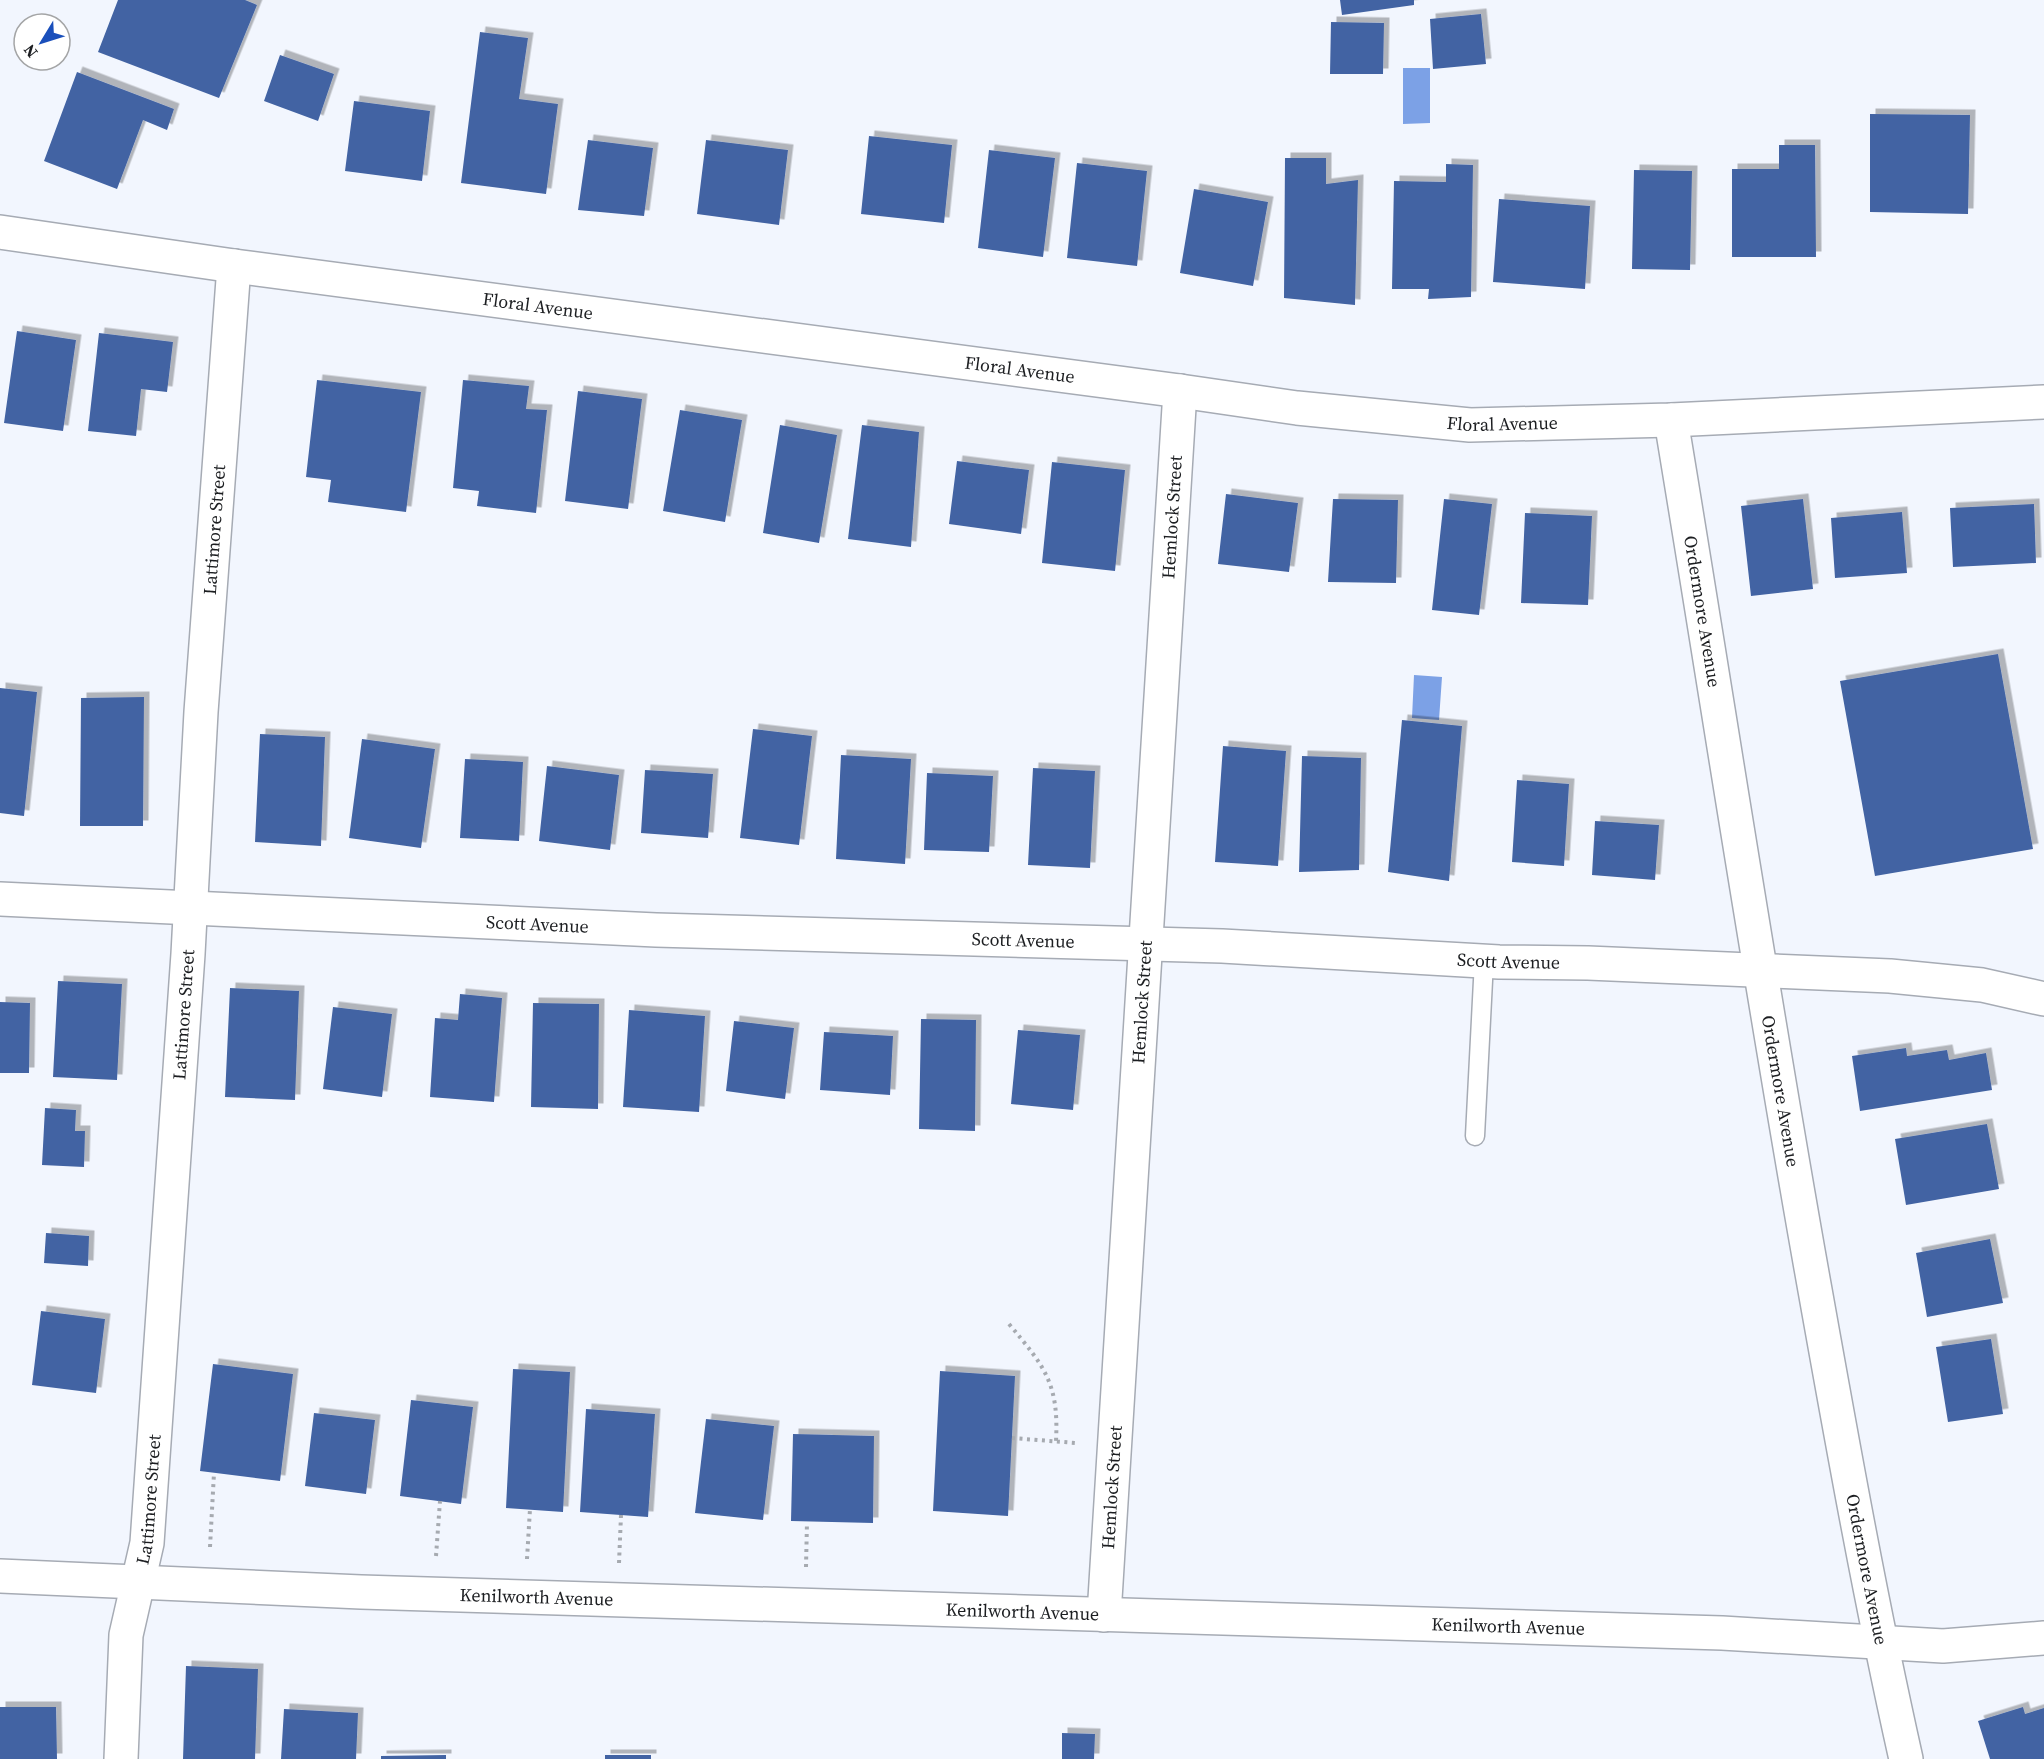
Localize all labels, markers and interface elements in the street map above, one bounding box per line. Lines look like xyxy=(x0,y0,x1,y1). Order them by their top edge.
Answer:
north arrow xyxy=(12,12,72,72)
text: N xyxy=(18,40,42,63)
street label: Floral Avenue xyxy=(481,286,595,325)
street label: Floral Avenue xyxy=(963,350,1076,389)
street label: Floral Avenue xyxy=(1446,410,1558,437)
street label: Hemlock Street xyxy=(1155,454,1188,580)
street label: Lattimore Street xyxy=(197,463,231,596)
street label: Ordermore Avenue xyxy=(1678,534,1727,689)
street label: Scott Avenue xyxy=(485,909,589,939)
street label: Scott Avenue xyxy=(971,926,1075,954)
street label: Hemlock Street xyxy=(1125,939,1158,1065)
street label: Scott Avenue xyxy=(1456,947,1560,975)
street label: Lattimore Street xyxy=(166,949,200,1081)
street label: Ordermore Avenue xyxy=(1756,1013,1806,1169)
street label: Hemlock Street xyxy=(1095,1425,1128,1550)
street label: Lattimore Street xyxy=(129,1433,167,1567)
street label: Ordermore Avenue xyxy=(1840,1492,1894,1647)
street label: Kenilworth Avenue xyxy=(459,1582,614,1612)
street label: Kenilworth Avenue xyxy=(945,1597,1100,1626)
street label: Kenilworth Avenue xyxy=(1431,1611,1585,1641)

